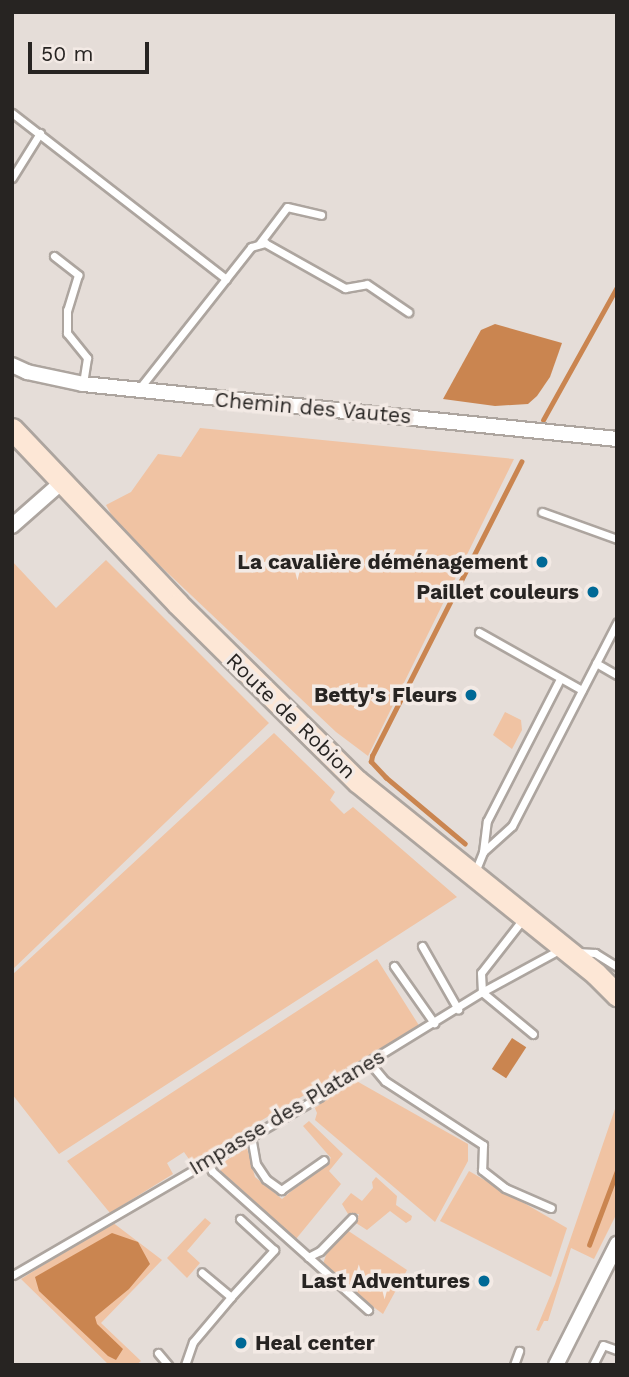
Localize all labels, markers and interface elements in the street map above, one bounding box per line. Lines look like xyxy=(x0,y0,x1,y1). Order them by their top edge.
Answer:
scale bar xyxy=(32,28,152,72)
text: 50 m xyxy=(41,41,93,66)
street label: Chemin des Vautes xyxy=(213,387,413,429)
place label: La cavalière déménagement xyxy=(237,549,528,575)
marker: La cavalière déménagement xyxy=(534,554,550,570)
place label: Paillet couleurs xyxy=(416,579,579,605)
marker: Paillet couleurs xyxy=(585,584,601,600)
street label: Route de Robion xyxy=(221,648,361,784)
place label: Betty's Fleurs xyxy=(314,682,457,708)
marker: Betty's Fleurs xyxy=(463,687,479,703)
street label: Impasse des Platanes xyxy=(185,1044,389,1180)
place label: Last Adventures xyxy=(301,1268,470,1294)
marker: Last Adventures xyxy=(476,1273,492,1289)
place label: Heal center xyxy=(255,1330,375,1356)
marker: Heal center xyxy=(233,1335,249,1351)

